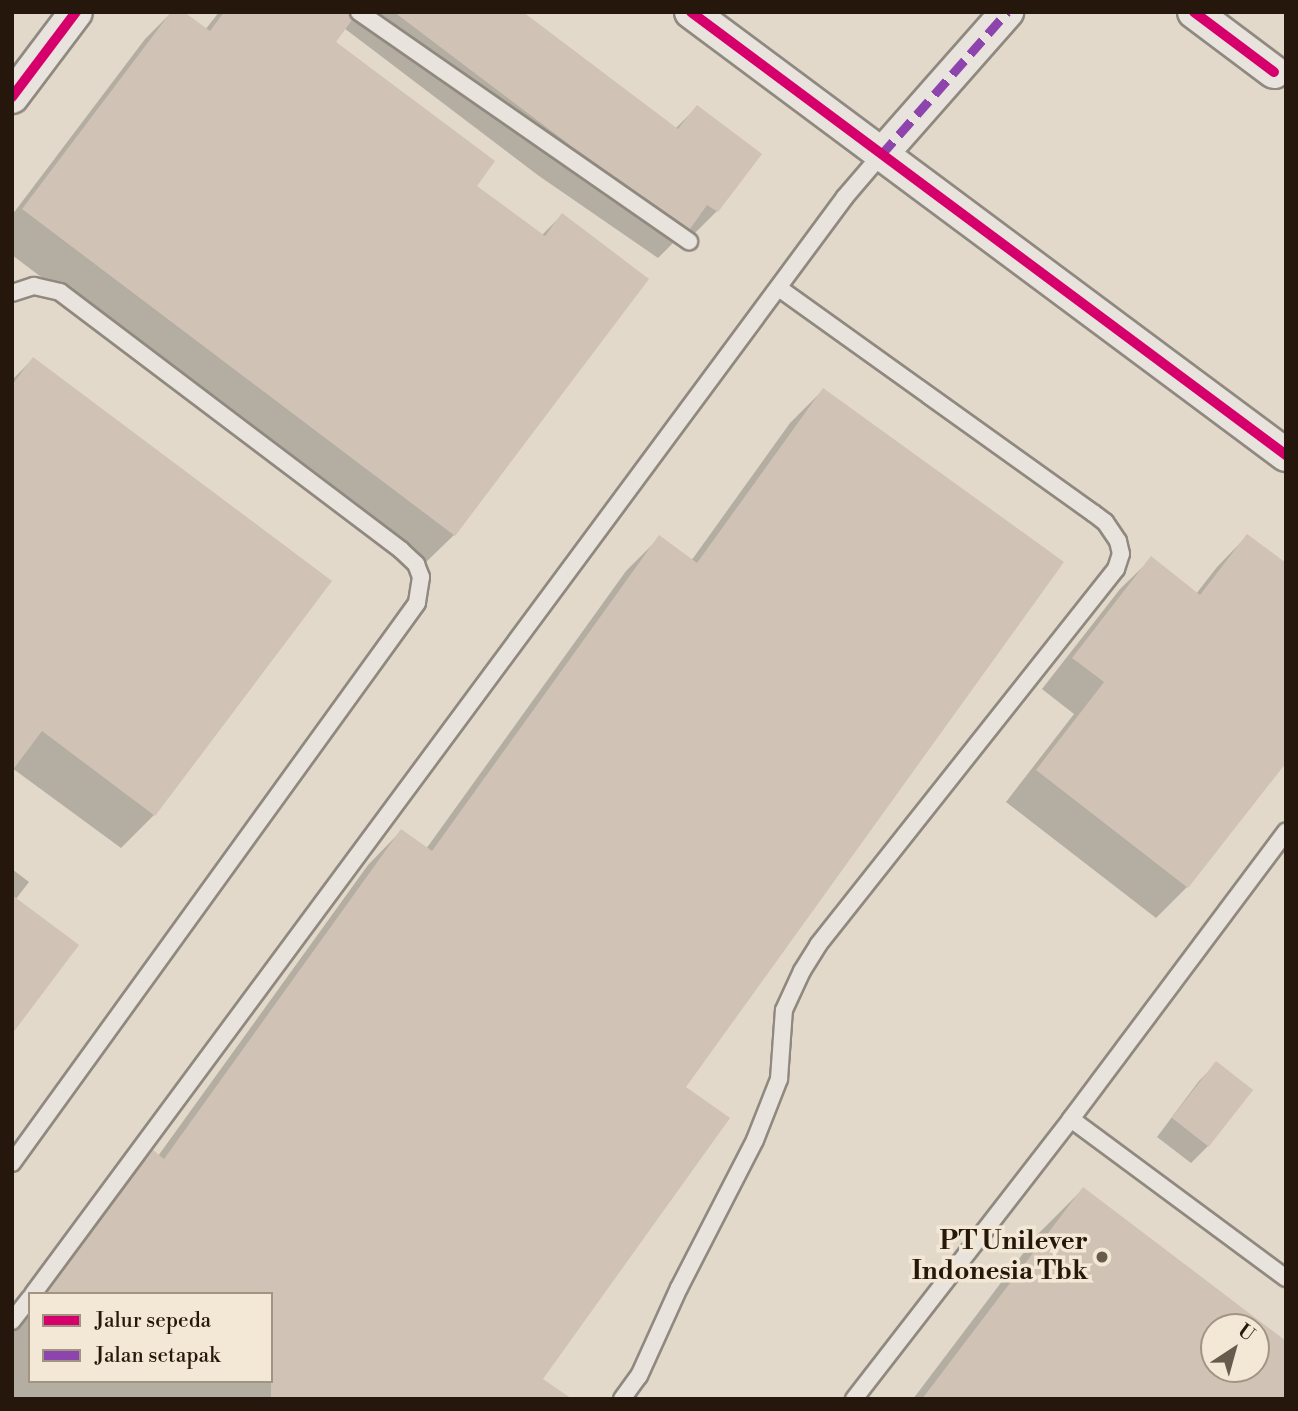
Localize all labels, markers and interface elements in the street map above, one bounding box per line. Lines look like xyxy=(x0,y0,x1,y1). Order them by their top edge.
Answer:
place label: PT Unilever Indonesia Tbk xyxy=(912,1226,1088,1288)
marker: PT Unilever Indonesia Tbk xyxy=(1094,1249,1110,1265)
legend xyxy=(28,1292,273,1383)
text: Jalur sepeda xyxy=(95,1308,211,1334)
north arrow xyxy=(1200,1313,1270,1383)
text: U xyxy=(1233,1319,1259,1347)
text: Jalan setapak xyxy=(95,1343,220,1369)

